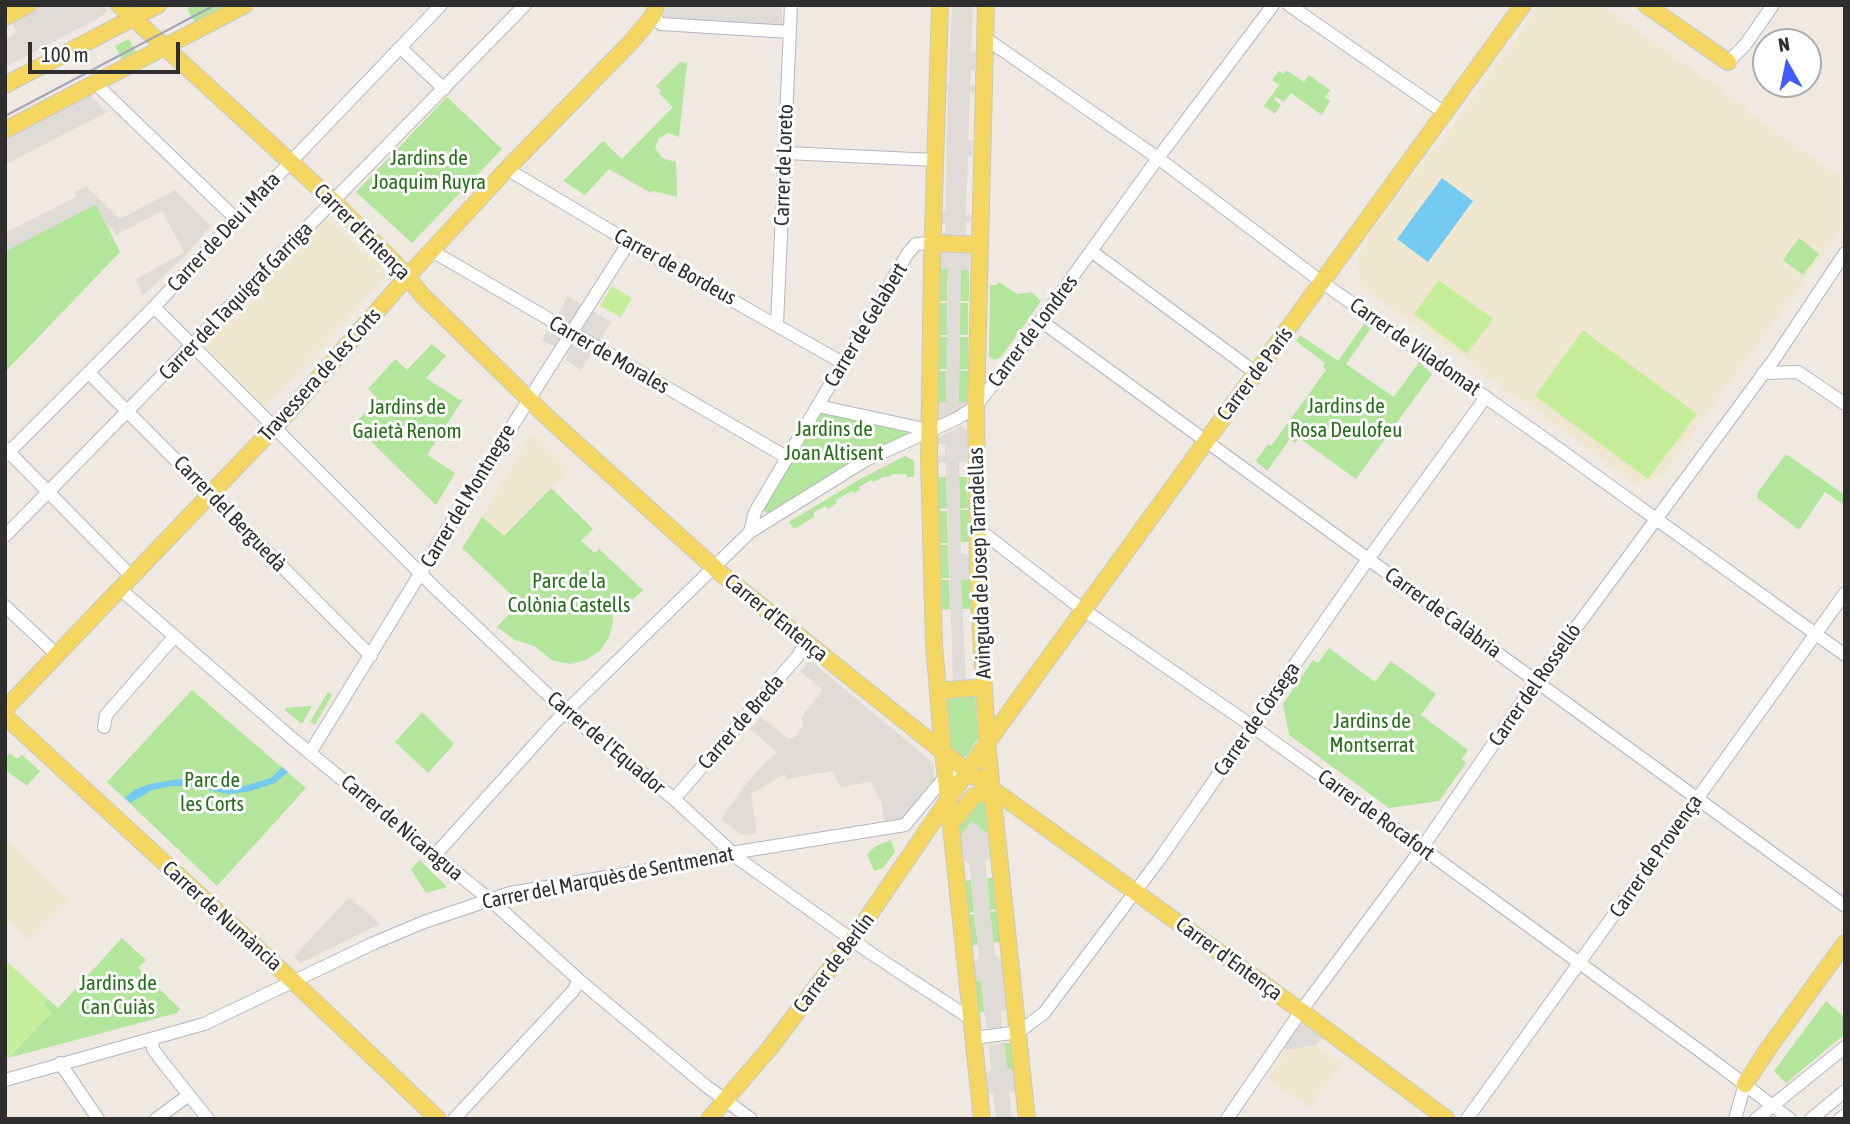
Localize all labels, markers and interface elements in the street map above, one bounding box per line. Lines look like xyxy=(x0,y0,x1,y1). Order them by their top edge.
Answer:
scale bar xyxy=(32,28,184,72)
north arrow xyxy=(1752,28,1822,98)
text: N xyxy=(1777,32,1791,56)
text: 100 m xyxy=(41,42,89,66)
street label: Carrer de Loreto xyxy=(769,104,799,226)
park label: Jardins de Joaquim Ruyra xyxy=(372,145,486,195)
street label: Carrer de Deu i Mata xyxy=(162,167,286,297)
street label: Carrer d'Entença xyxy=(309,179,415,285)
street label: Carrer del Taquígraf Garriga xyxy=(154,217,318,385)
street label: Carrer de Bordeus xyxy=(610,223,740,311)
street label: Carrer de Gelabert xyxy=(819,258,913,392)
street label: Carrer de Londres xyxy=(983,270,1083,392)
street label: Carrer de Viladomat xyxy=(1345,293,1485,401)
street label: Travessera de les Corts xyxy=(254,303,386,447)
street label: Carrer de Morales xyxy=(545,310,673,400)
street label: Carrer de París xyxy=(1212,322,1298,426)
park label: Jardins de Rosa Deulofeu xyxy=(1290,393,1402,443)
park label: Jardins de Gaietà Renom xyxy=(352,394,462,444)
park label: Jardins de Joan Altisent xyxy=(784,416,884,466)
street label: Carrer del Montnegre xyxy=(415,420,521,572)
street label: Avinguda de Josep Tarradellas xyxy=(963,447,997,679)
street label: Carrer del Berguedà xyxy=(168,451,292,577)
street label: Carrer de Calàbria xyxy=(1380,562,1506,664)
park label: Parc de la Colònia Castells xyxy=(508,568,630,618)
street label: Carrer d'Entença xyxy=(719,569,833,667)
street label: Carrer del Rosselló xyxy=(1483,619,1587,751)
street label: Carrer de Còrsega xyxy=(1208,657,1306,781)
street label: Carrer de Breda xyxy=(693,669,789,775)
street label: Carrer de l'Equador xyxy=(542,686,670,800)
park label: Jardins de Montserrat xyxy=(1330,708,1414,758)
street label: Carrer de Rocafort xyxy=(1313,764,1439,866)
park label: Parc de les Corts xyxy=(180,767,244,817)
street label: Carrer de Nicaragua xyxy=(336,770,468,886)
street label: Carrer de Provença xyxy=(1604,790,1708,922)
street label: Carrer del Marquès de Sentmenat xyxy=(480,841,736,915)
street label: Carrer de Numància xyxy=(157,856,287,976)
street label: Carrer de Berlín xyxy=(788,908,880,1018)
street label: Carrer d'Entença xyxy=(1171,912,1287,1006)
park label: Jardins de Can Cuiàs xyxy=(79,970,157,1020)

